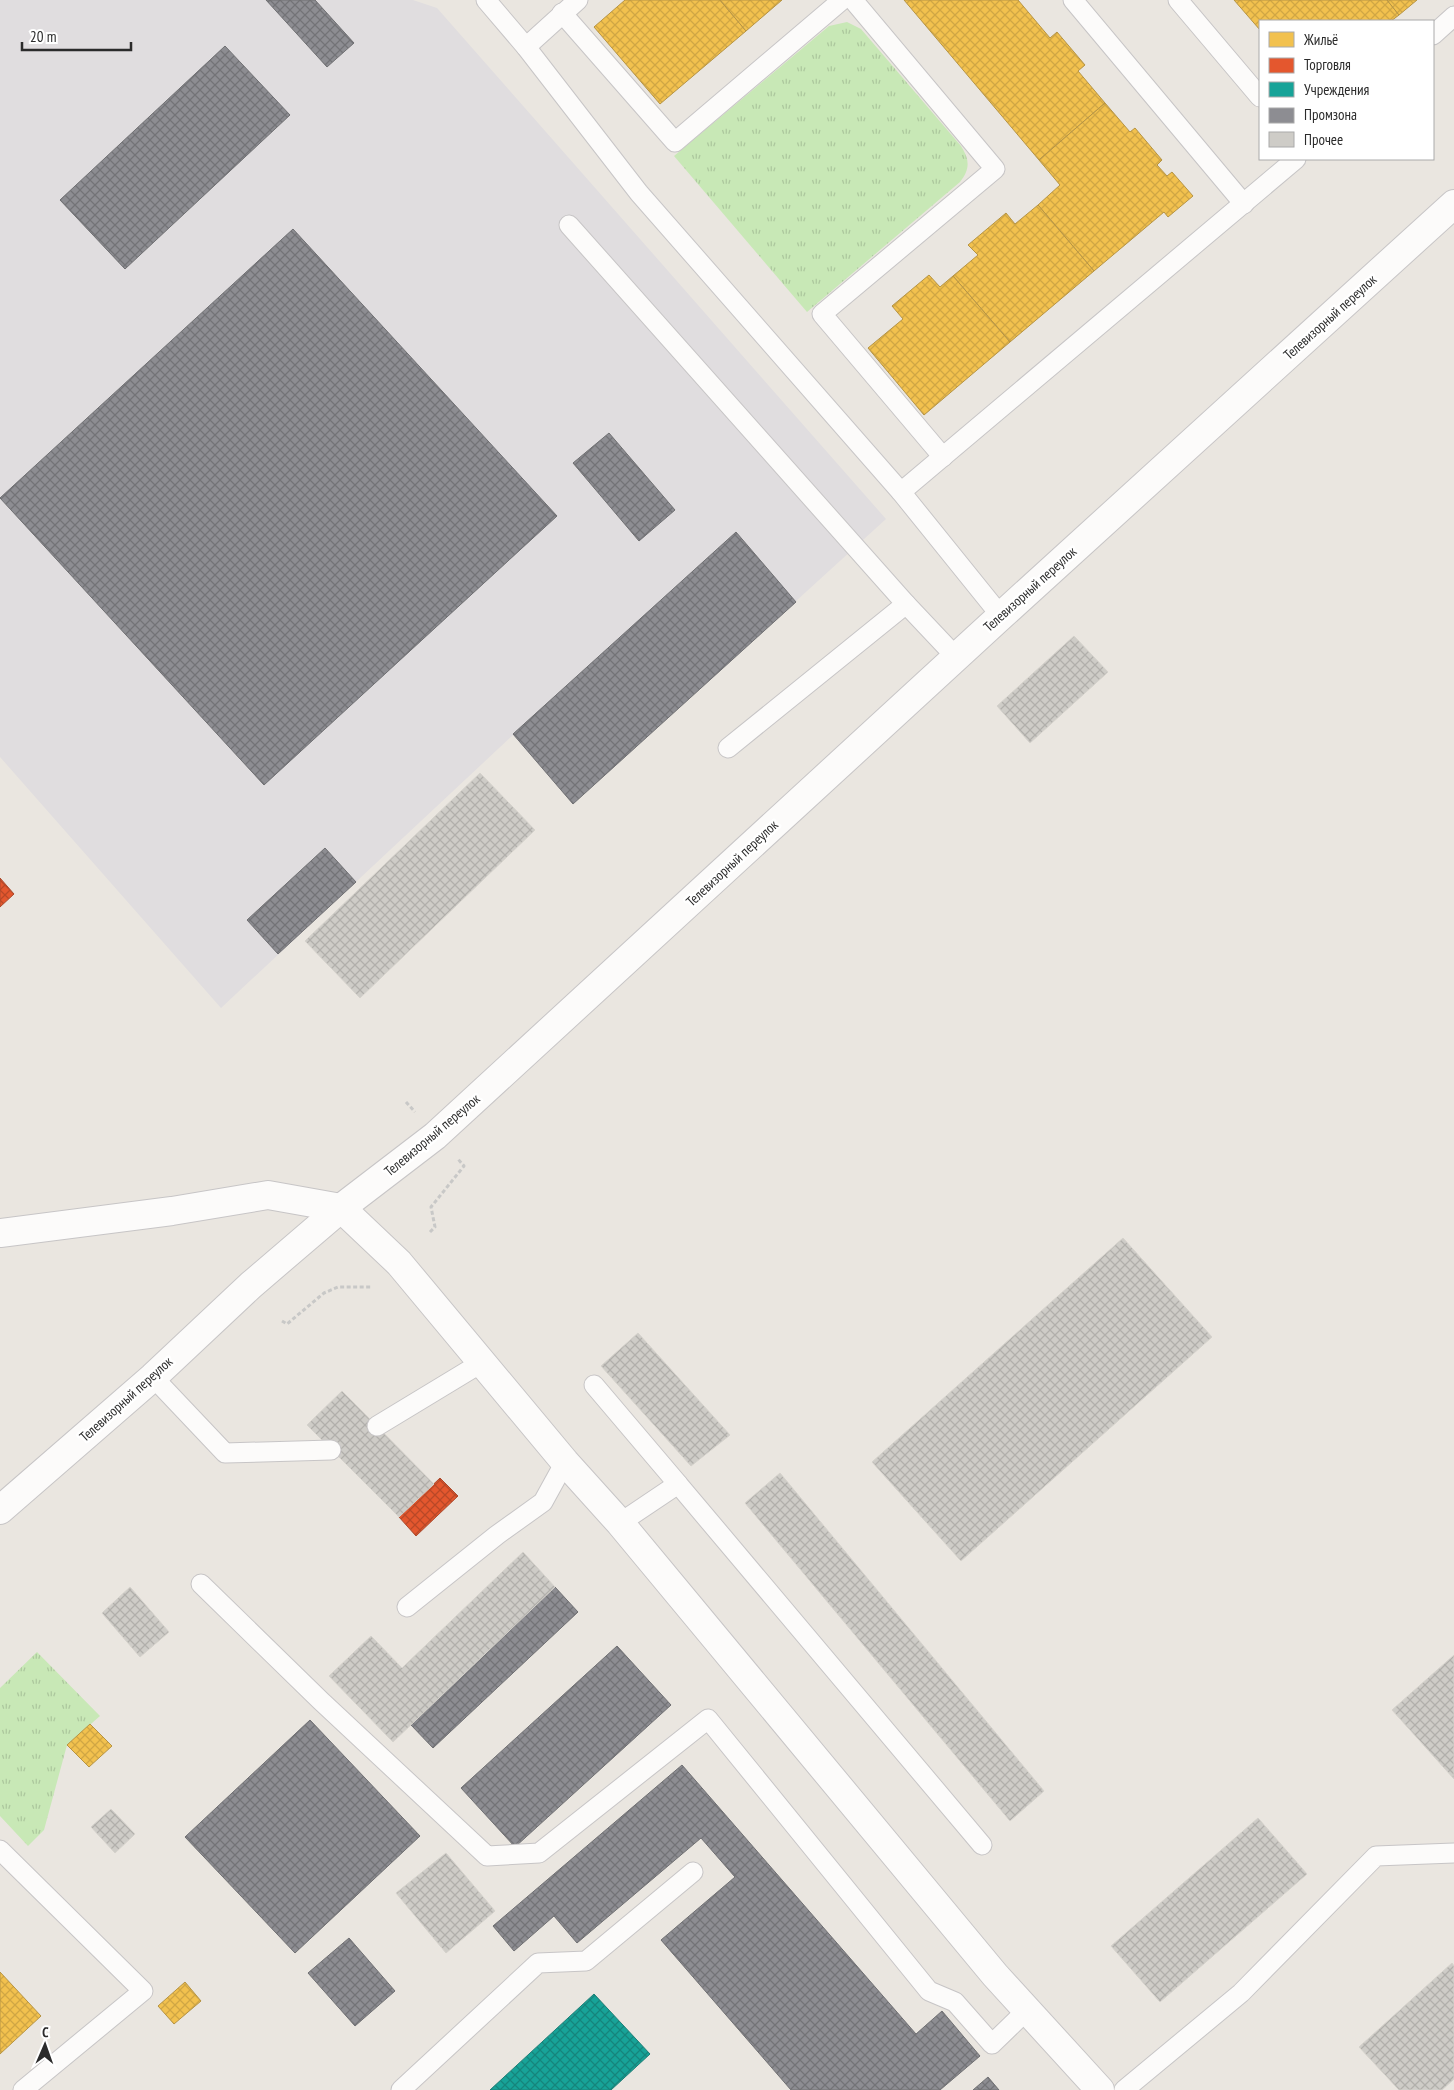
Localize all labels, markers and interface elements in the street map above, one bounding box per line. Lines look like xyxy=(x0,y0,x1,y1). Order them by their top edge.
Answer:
scale bar xyxy=(22,20,131,52)
legend xyxy=(1259,20,1434,160)
text: 20 m xyxy=(30,27,56,46)
text: Жильё xyxy=(1303,30,1338,49)
text: Торговля xyxy=(1304,55,1351,74)
text: Учреждения xyxy=(1304,80,1370,99)
text: Промзона xyxy=(1304,105,1357,124)
text: Прочее xyxy=(1304,130,1343,149)
street label: Телевизорный переулок xyxy=(1280,270,1381,364)
street label: Телевизорный переулок xyxy=(980,542,1081,636)
street label: Телевизорный переулок xyxy=(682,815,782,910)
street label: Телевизорный переулок xyxy=(381,1089,484,1180)
street label: Телевизорный переулок xyxy=(76,1352,177,1446)
north arrow xyxy=(20,2020,70,2070)
text: С xyxy=(42,2023,50,2041)

